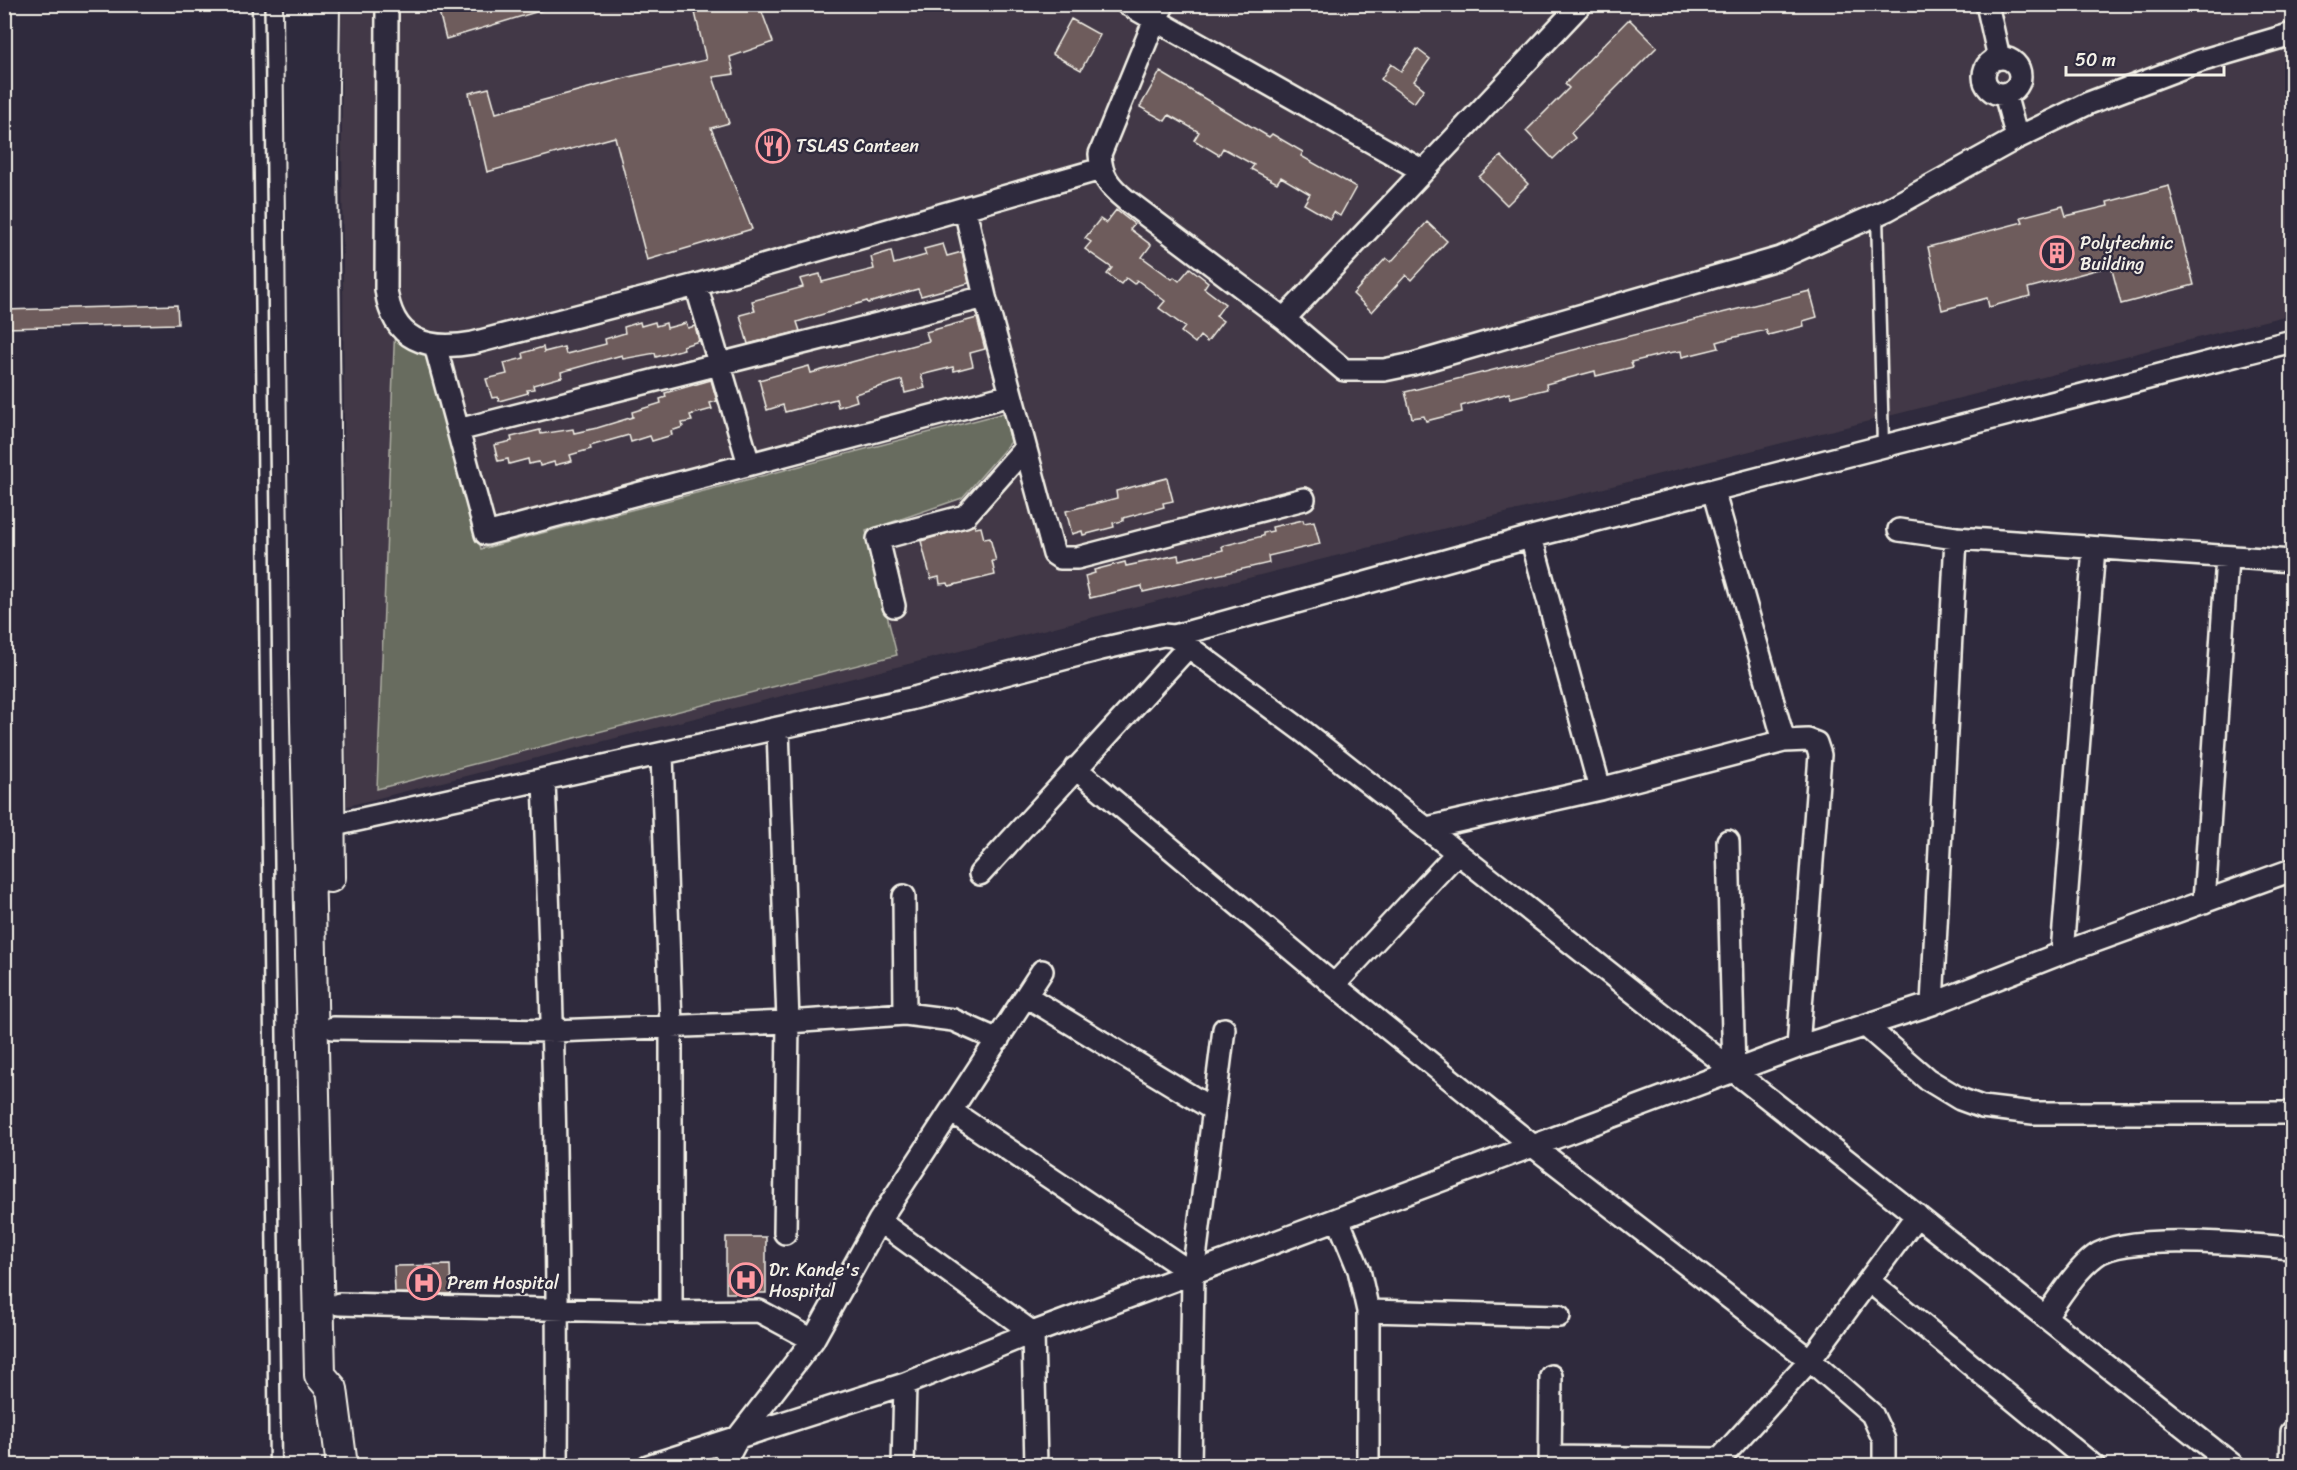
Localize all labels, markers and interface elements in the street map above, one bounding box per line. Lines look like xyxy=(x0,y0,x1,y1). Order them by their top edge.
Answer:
scale bar xyxy=(2066,39,2224,77)
text: 50 m xyxy=(2075,44,2116,76)
restaurant icon: TSLAS Canteen xyxy=(755,128,791,164)
place label: TSLAS Canteen xyxy=(796,130,919,162)
place label: Polytechnic Building xyxy=(2080,227,2173,280)
building icon: Polytechnic Building xyxy=(2039,235,2075,271)
place label: Dr. Kande's Hospital xyxy=(769,1254,860,1307)
hospital icon: Dr. Kande's Hospital xyxy=(728,1262,764,1298)
hospital icon: Prem Hospital xyxy=(406,1265,442,1301)
place label: Prem Hospital xyxy=(447,1267,560,1299)

